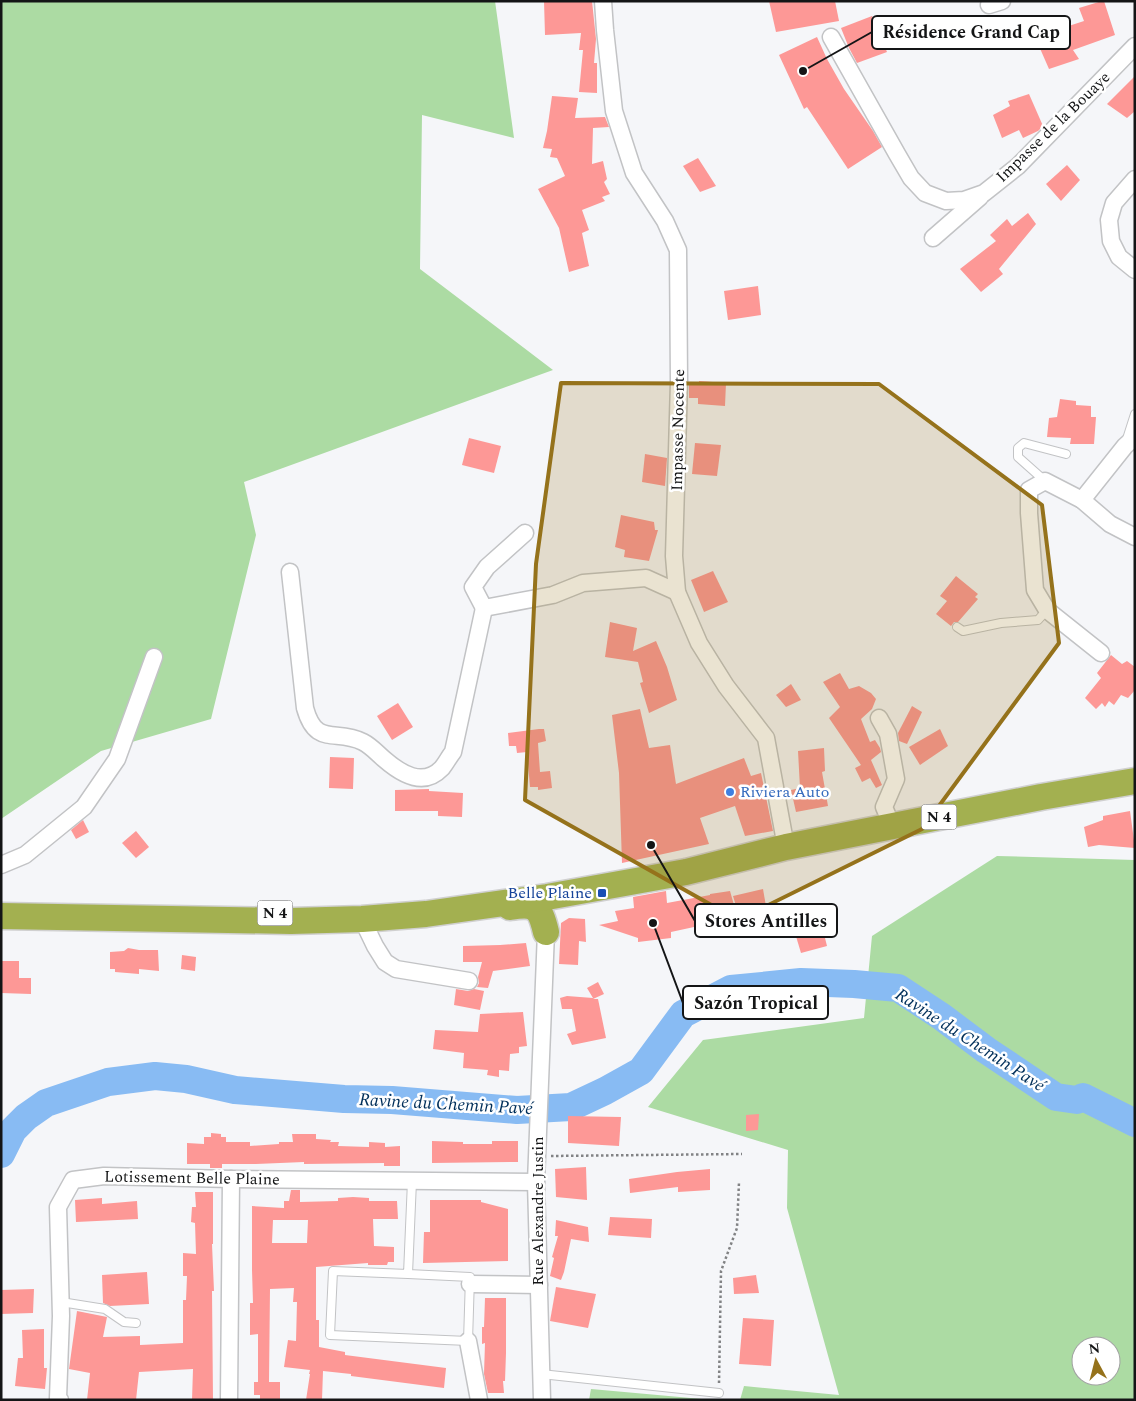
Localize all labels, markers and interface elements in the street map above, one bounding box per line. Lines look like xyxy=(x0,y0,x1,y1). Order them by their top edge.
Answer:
callout: Résidence Grand Cap xyxy=(872,16,1070,49)
text: Résidence Grand Cap xyxy=(882,19,1060,46)
street label: Impasse de la Bouaye xyxy=(990,66,1116,188)
street label: Impasse Nocente xyxy=(665,369,691,491)
place label: Riviera Auto xyxy=(740,780,829,804)
marker: Riviera Auto xyxy=(724,786,736,798)
road number: N 4 xyxy=(922,804,956,830)
place label: Belle Plaine xyxy=(508,881,592,905)
marker: Belle Plaine xyxy=(596,887,608,899)
road number: N 4 xyxy=(258,900,292,926)
callout: Stores Antilles xyxy=(695,904,837,937)
text: Stores Antilles xyxy=(705,908,827,935)
water label: Ravine du Chemin Pavé xyxy=(890,981,1052,1100)
callout: Sazón Tropical xyxy=(683,986,828,1019)
text: Sazón Tropical xyxy=(694,990,818,1017)
water label: Ravine du Chemin Pavé xyxy=(358,1086,536,1122)
street label: Rue Alexandre Justin xyxy=(526,1136,550,1286)
street label: Lotissement Belle Plaine xyxy=(104,1164,280,1192)
north arrow xyxy=(1071,1336,1121,1386)
text: N xyxy=(1088,1337,1101,1360)

